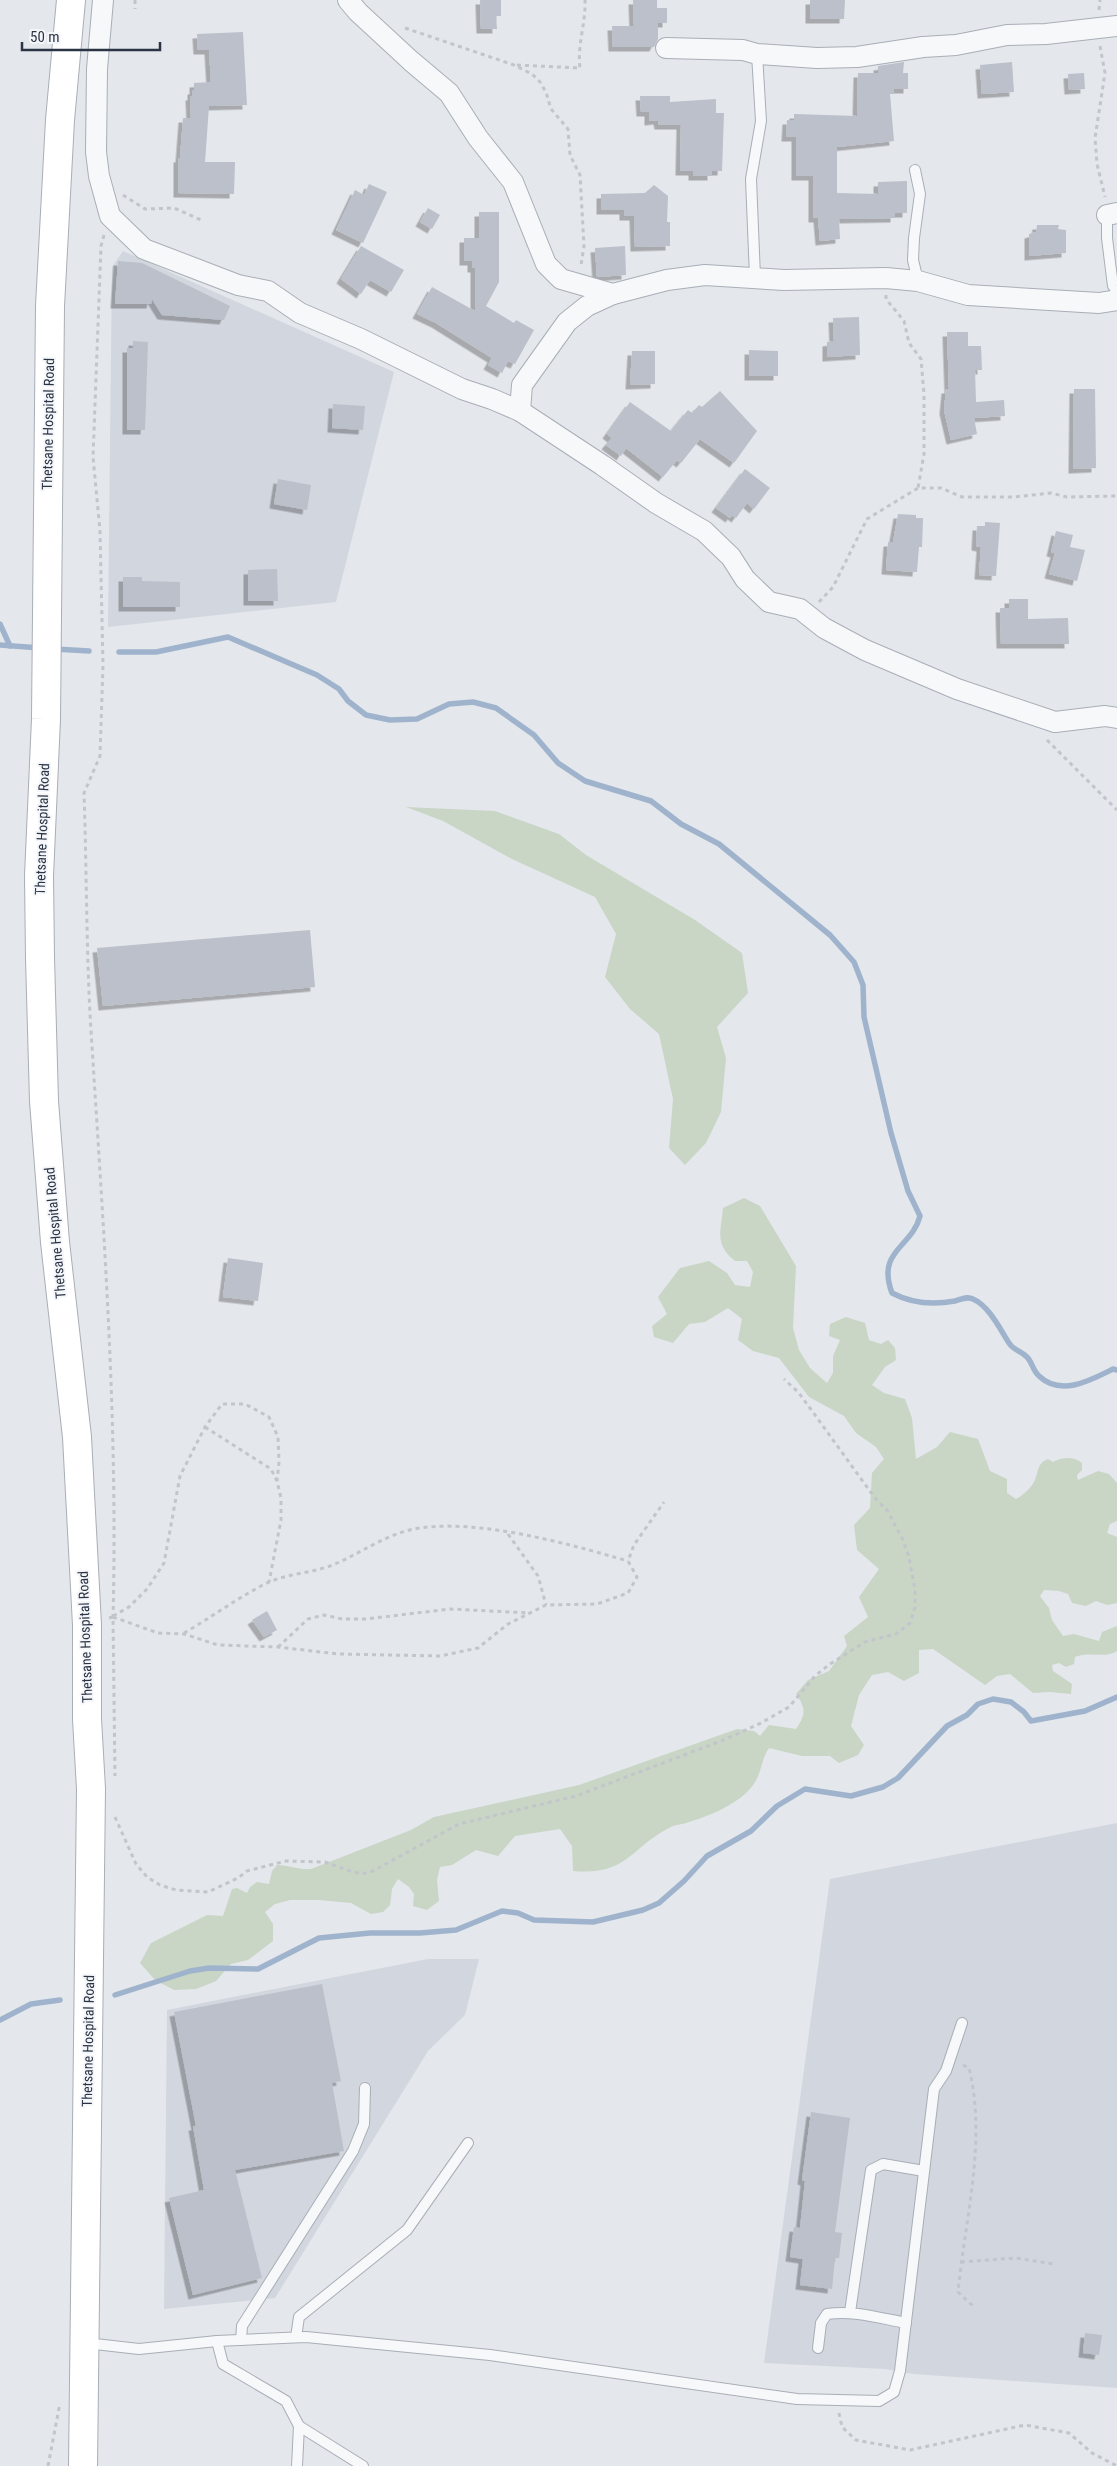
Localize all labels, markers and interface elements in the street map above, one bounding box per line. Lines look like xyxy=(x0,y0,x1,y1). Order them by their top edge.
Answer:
scale bar xyxy=(22,20,160,52)
text: 50 m xyxy=(30,28,60,46)
street label: Thetsane Hospital Road xyxy=(39,358,57,490)
street label: Thetsane Hospital Road xyxy=(32,763,52,895)
street label: Thetsane Hospital Road xyxy=(41,1167,69,1299)
street label: Thetsane Hospital Road xyxy=(75,1571,95,1703)
street label: Thetsane Hospital Road xyxy=(79,1975,97,2107)

